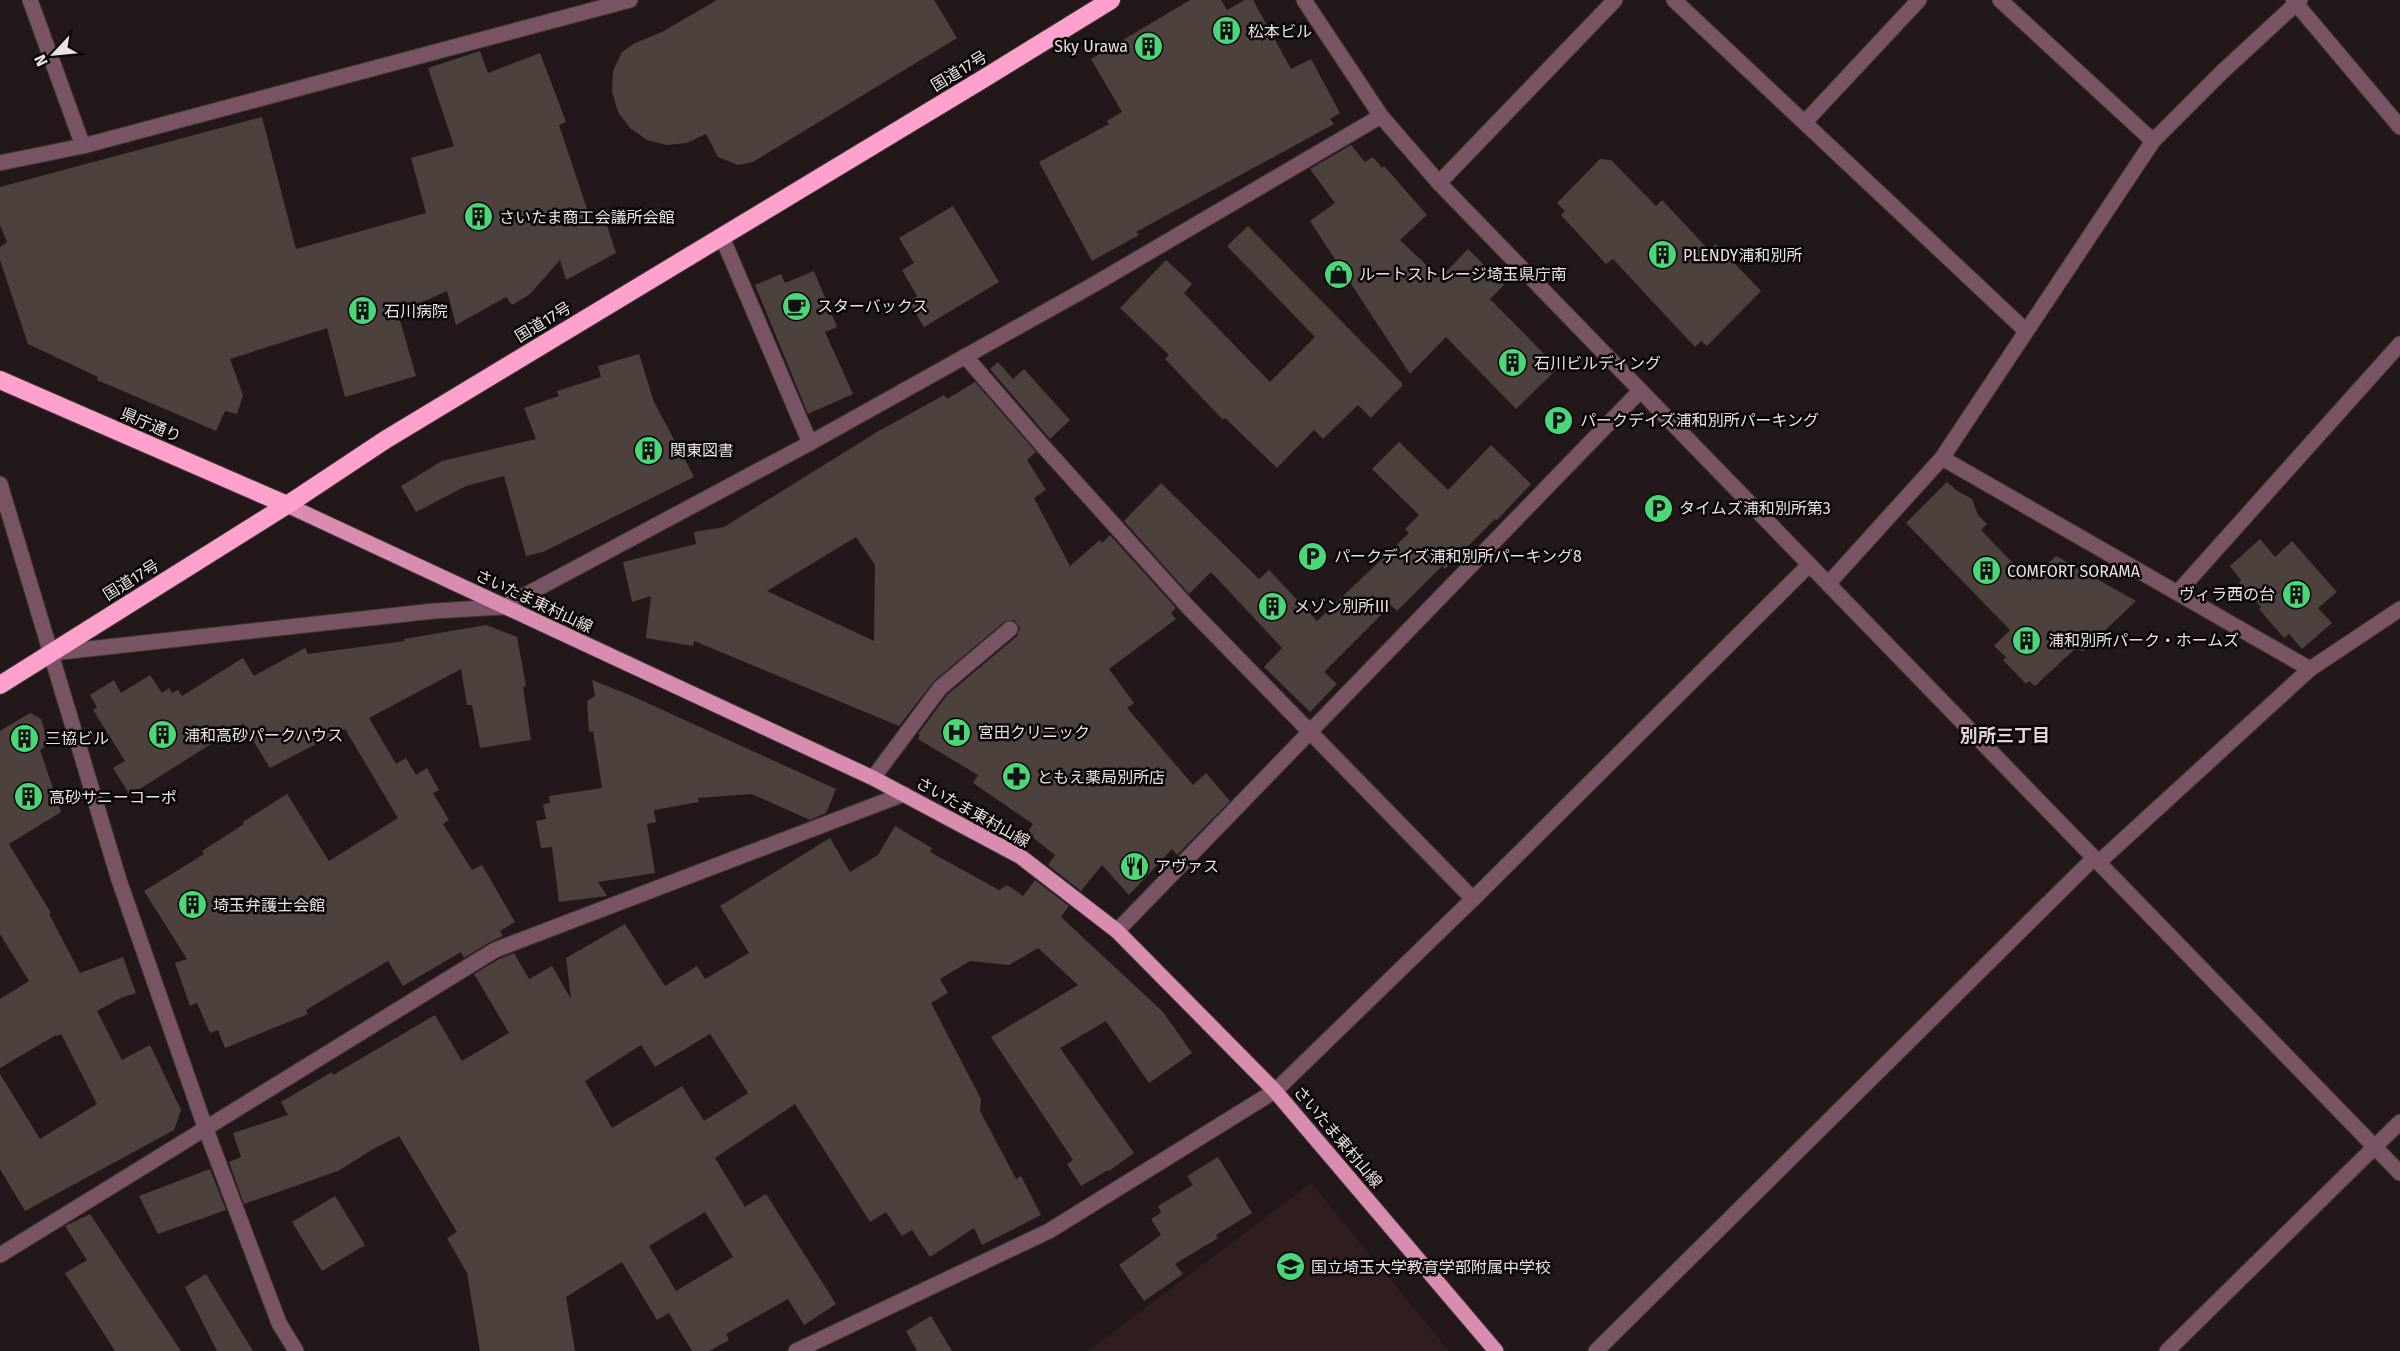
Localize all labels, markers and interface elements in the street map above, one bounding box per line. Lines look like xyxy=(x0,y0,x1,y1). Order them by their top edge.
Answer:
building icon: 松本ビル xyxy=(1211,15,1243,47)
place label: 松本ビル xyxy=(1248,22,1312,41)
north arrow xyxy=(24,24,84,84)
building icon: Sky Urawa xyxy=(1133,30,1165,62)
place label: Sky Urawa xyxy=(1054,37,1128,56)
street label: 国道17号 xyxy=(928,47,990,95)
text: N xyxy=(30,51,52,69)
building icon: さいたま商工会議所会館 xyxy=(462,201,494,233)
place label: さいたま商工会議所会館 xyxy=(499,208,675,227)
building icon: PLENDY浦和別所 xyxy=(1646,239,1678,271)
place label: PLENDY浦和別所 xyxy=(1683,246,1802,265)
shop icon: ルートストレージ埼玉県庁南 xyxy=(1322,258,1354,290)
place label: ルートストレージ埼玉県庁南 xyxy=(1359,265,1567,284)
cafe icon: スターバックス xyxy=(780,290,812,322)
building icon: 石川病院 xyxy=(347,295,379,327)
place label: スターバックス xyxy=(817,297,928,316)
street label: 国道17号 xyxy=(512,298,574,346)
place label: 石川病院 xyxy=(384,302,448,321)
building icon: 石川ビルディング xyxy=(1497,347,1529,379)
place label: 石川ビルディング xyxy=(1534,354,1661,373)
street label: 県庁通り xyxy=(118,404,184,446)
parking icon: パークデイズ浦和別所パーキング xyxy=(1543,404,1575,436)
place label: パークデイズ浦和別所パーキング xyxy=(1580,411,1819,430)
building icon: 関東図書 xyxy=(633,434,665,466)
place label: 関東図書 xyxy=(670,441,734,460)
parking icon: タイムズ浦和別所第3 xyxy=(1642,492,1674,524)
place label: タイムズ浦和別所第3 xyxy=(1679,499,1831,518)
parking icon: パークデイズ浦和別所パーキング8 xyxy=(1297,540,1329,572)
place label: パークデイズ浦和別所パーキング8 xyxy=(1334,547,1582,566)
building icon: COMFORT SORAMA xyxy=(1970,555,2002,587)
street label: 国道17号 xyxy=(100,556,162,604)
place label: COMFORT SORAMA xyxy=(2007,562,2141,581)
street label: さいたま東村山線 xyxy=(472,565,596,637)
building icon: ヴィラ西の台 xyxy=(2280,578,2312,610)
place label: ヴィラ西の台 xyxy=(2179,585,2275,604)
building icon: メゾン別所Ⅲ xyxy=(1257,590,1289,622)
place label: メゾン別所Ⅲ xyxy=(1294,597,1390,616)
building icon: 浦和別所パーク・ホームズ xyxy=(2011,624,2043,656)
place label: 浦和別所パーク・ホームズ xyxy=(2048,631,2239,650)
hospital icon: 宮田クリニック xyxy=(941,716,973,748)
building icon: 浦和高砂パークハウス xyxy=(147,719,179,751)
building icon: 三協ビル xyxy=(8,722,40,754)
place label: 宮田クリニック xyxy=(978,723,1090,742)
district label: 別所三丁目 xyxy=(1960,725,2050,747)
place label: 浦和高砂パークハウス xyxy=(184,726,343,745)
place label: 三協ビル xyxy=(45,729,109,748)
pharmacy icon: ともえ薬局別所店 xyxy=(1000,761,1032,793)
place label: ともえ薬局別所店 xyxy=(1037,768,1165,787)
street label: さいたま東村山線 xyxy=(913,773,1033,851)
building icon: 高砂サニーコーポ xyxy=(12,781,44,813)
place label: 高砂サニーコーポ xyxy=(49,788,177,807)
restaurant icon: アヴァス xyxy=(1118,850,1150,882)
place label: アヴァス xyxy=(1155,857,1219,876)
building icon: 埼玉弁護士会館 xyxy=(176,889,208,921)
place label: 埼玉弁護士会館 xyxy=(213,896,325,915)
street label: さいたま東村山線 xyxy=(1290,1082,1386,1192)
school or university icon: 国立埼玉大学教育学部附属中学校 xyxy=(1274,1251,1306,1283)
place label: 国立埼玉大学教育学部附属中学校 xyxy=(1311,1258,1551,1277)

